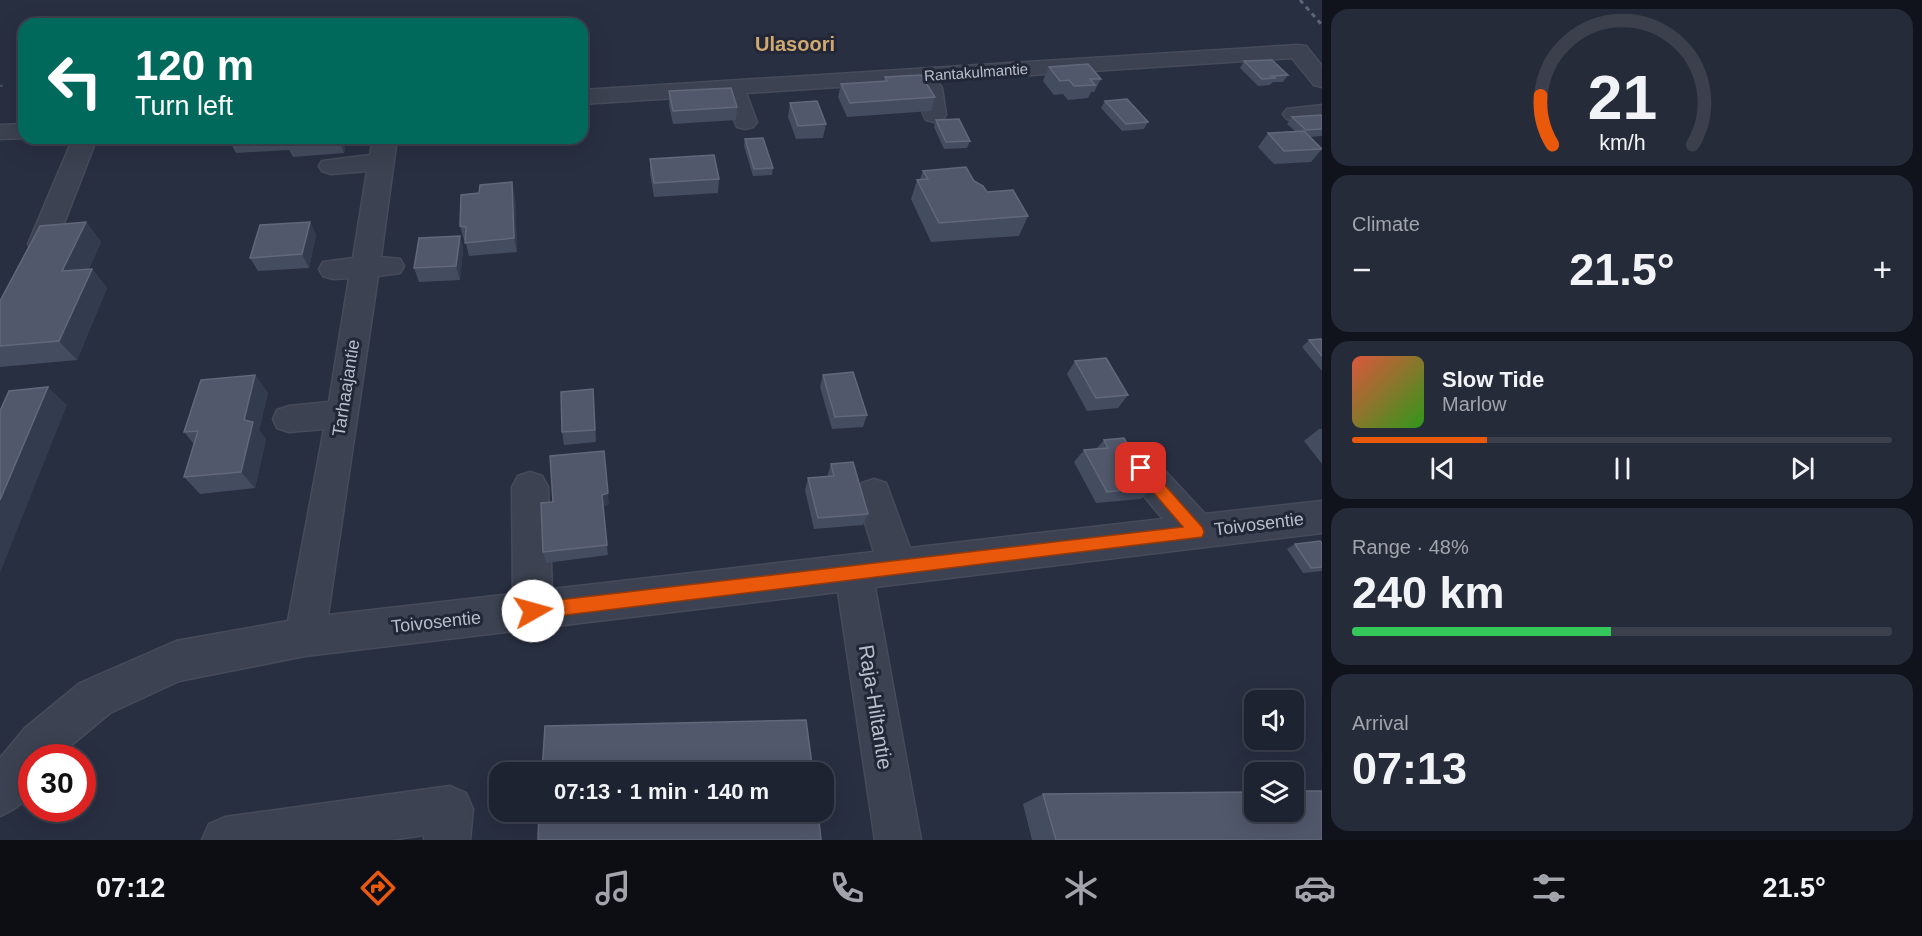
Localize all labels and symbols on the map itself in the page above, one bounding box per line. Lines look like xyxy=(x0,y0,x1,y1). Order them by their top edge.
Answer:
district label: Ulasoori xyxy=(755,33,835,55)
street label: Rantakulmantie xyxy=(923,60,1029,84)
street label: Tarhaajantie xyxy=(328,338,364,438)
pin xyxy=(1115,442,1166,493)
street label: Toivosentie xyxy=(1213,509,1305,539)
position arrow xyxy=(501,579,565,643)
street label: Toivosentie xyxy=(390,607,482,637)
street label: Raja-Hiltantie xyxy=(855,643,897,771)
speed limit sign: 30 xyxy=(18,744,96,822)

